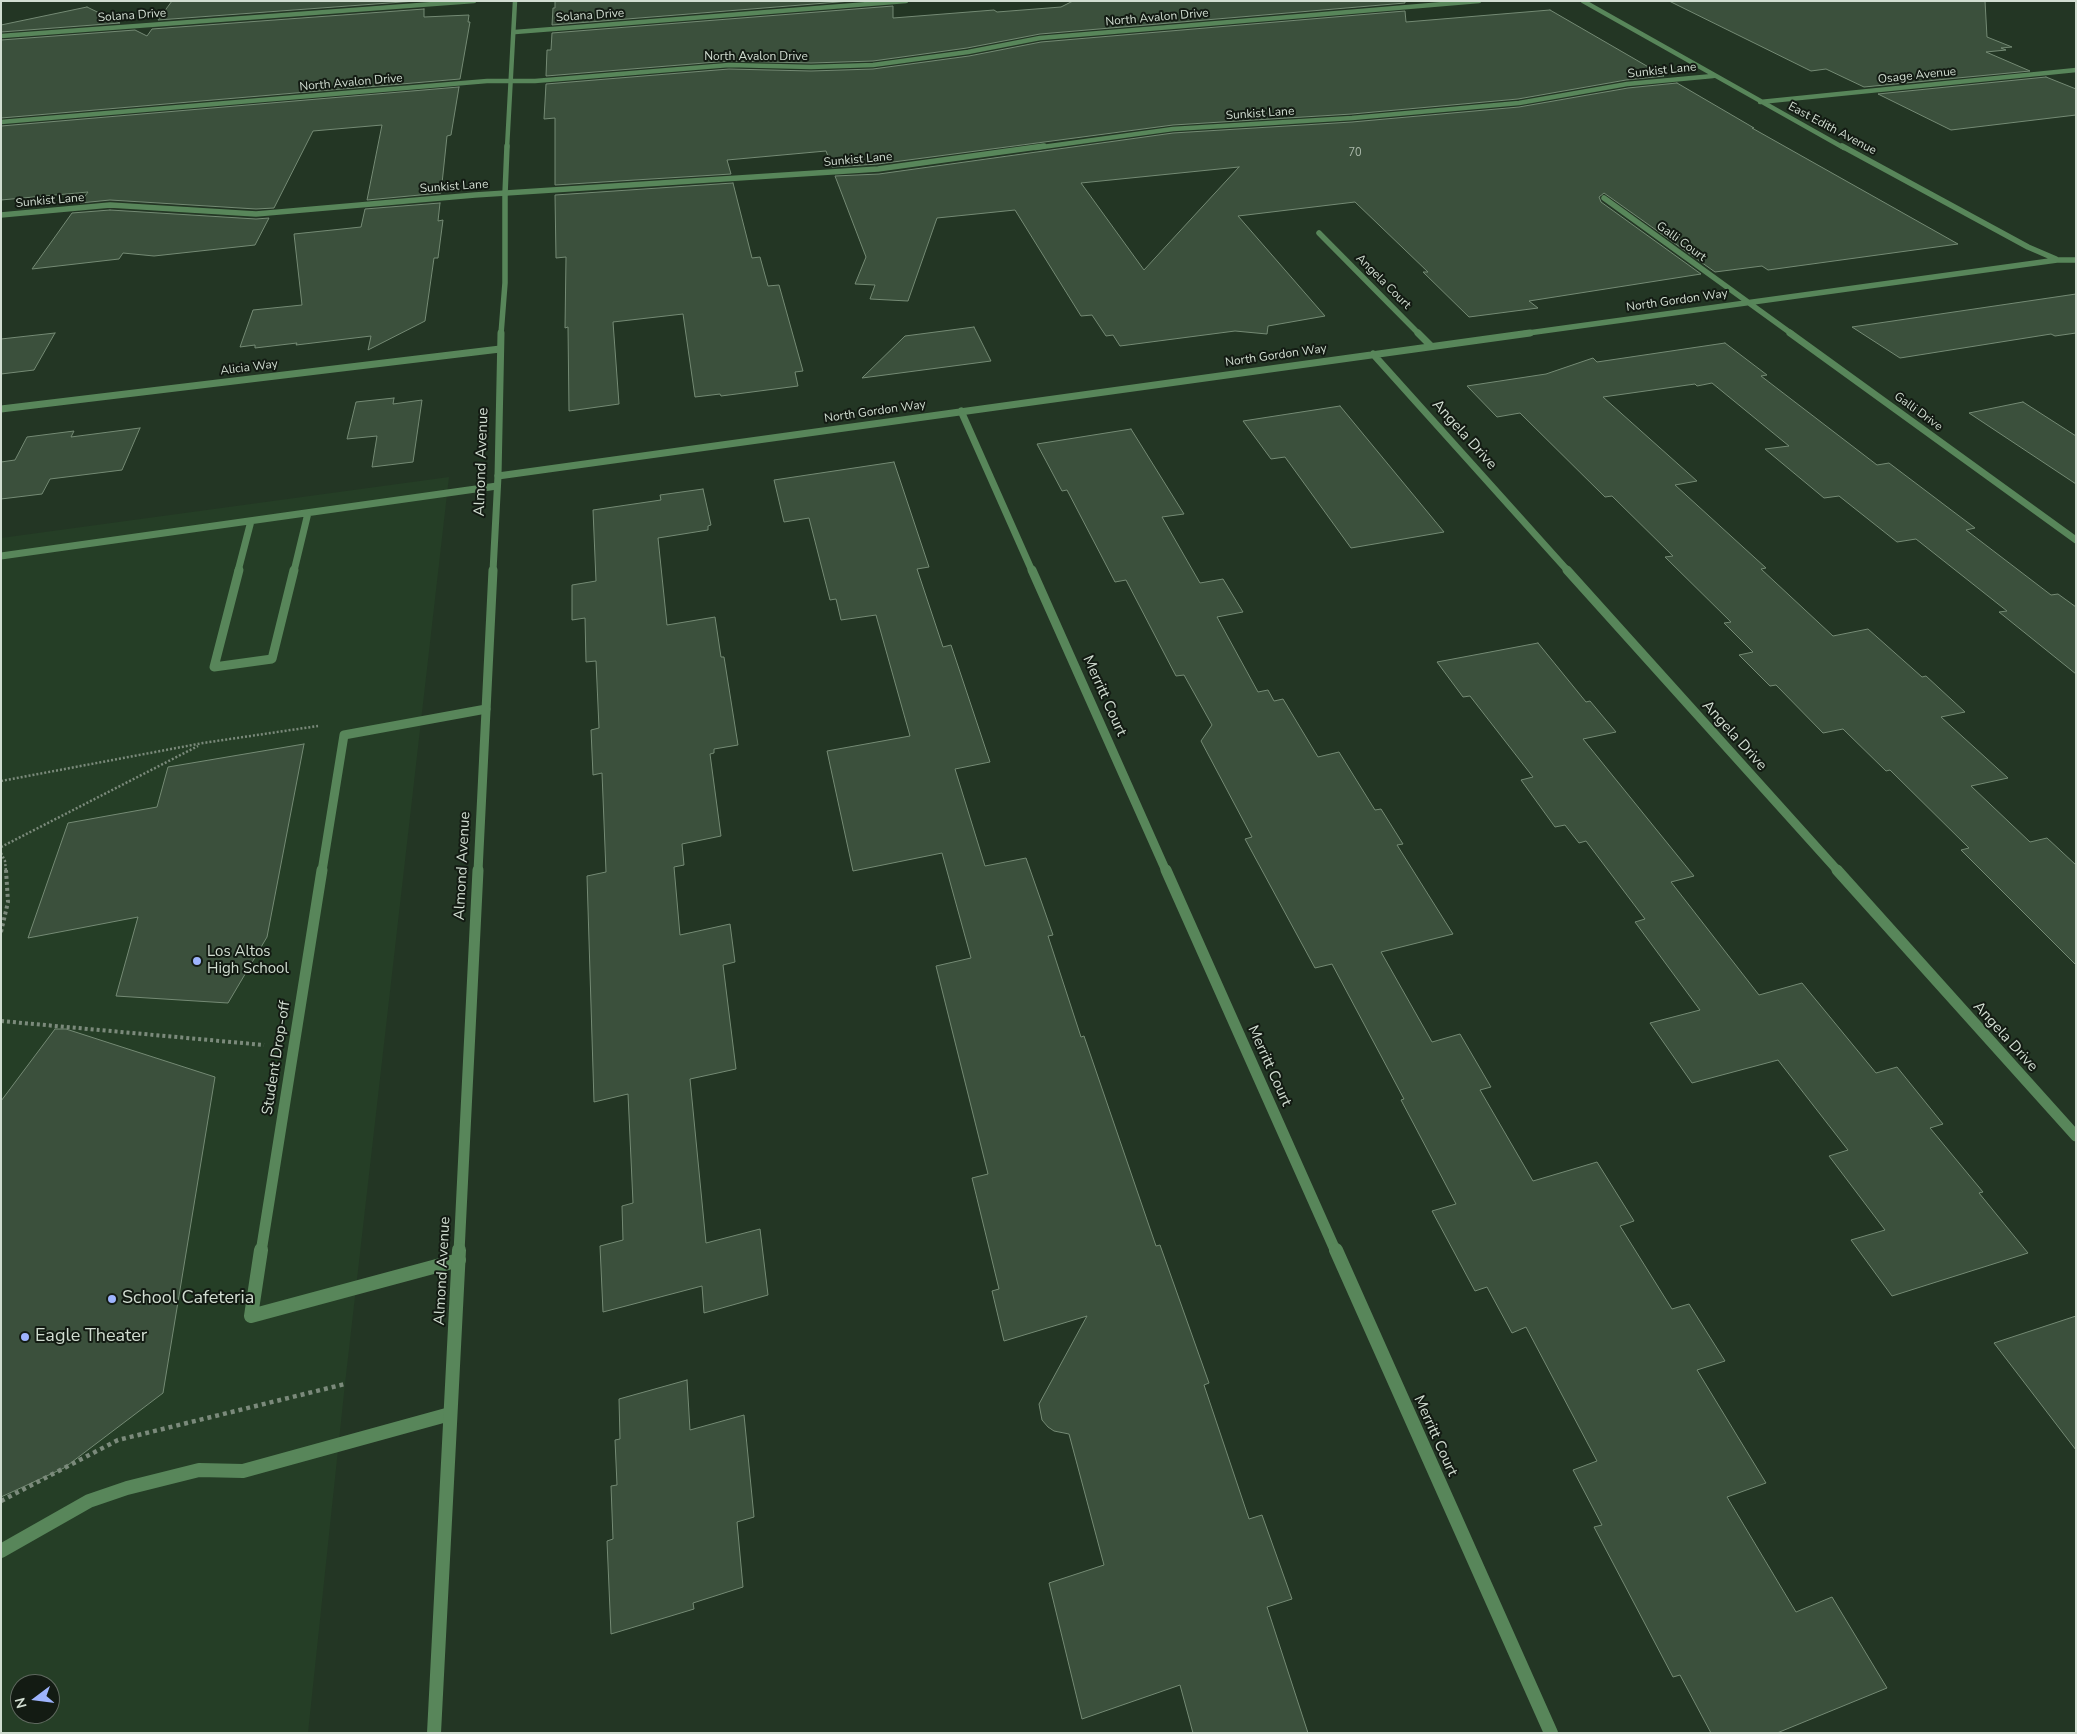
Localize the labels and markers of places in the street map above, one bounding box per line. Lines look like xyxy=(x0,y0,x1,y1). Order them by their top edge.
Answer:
place label: Los Altos High School xyxy=(207,943,289,978)
marker: Los Altos High School xyxy=(191,955,203,967)
place label: School Cafeteria xyxy=(122,1288,254,1310)
marker: School Cafeteria xyxy=(106,1293,118,1305)
place label: Eagle Theater xyxy=(35,1326,147,1348)
marker: Eagle Theater xyxy=(19,1331,31,1343)

